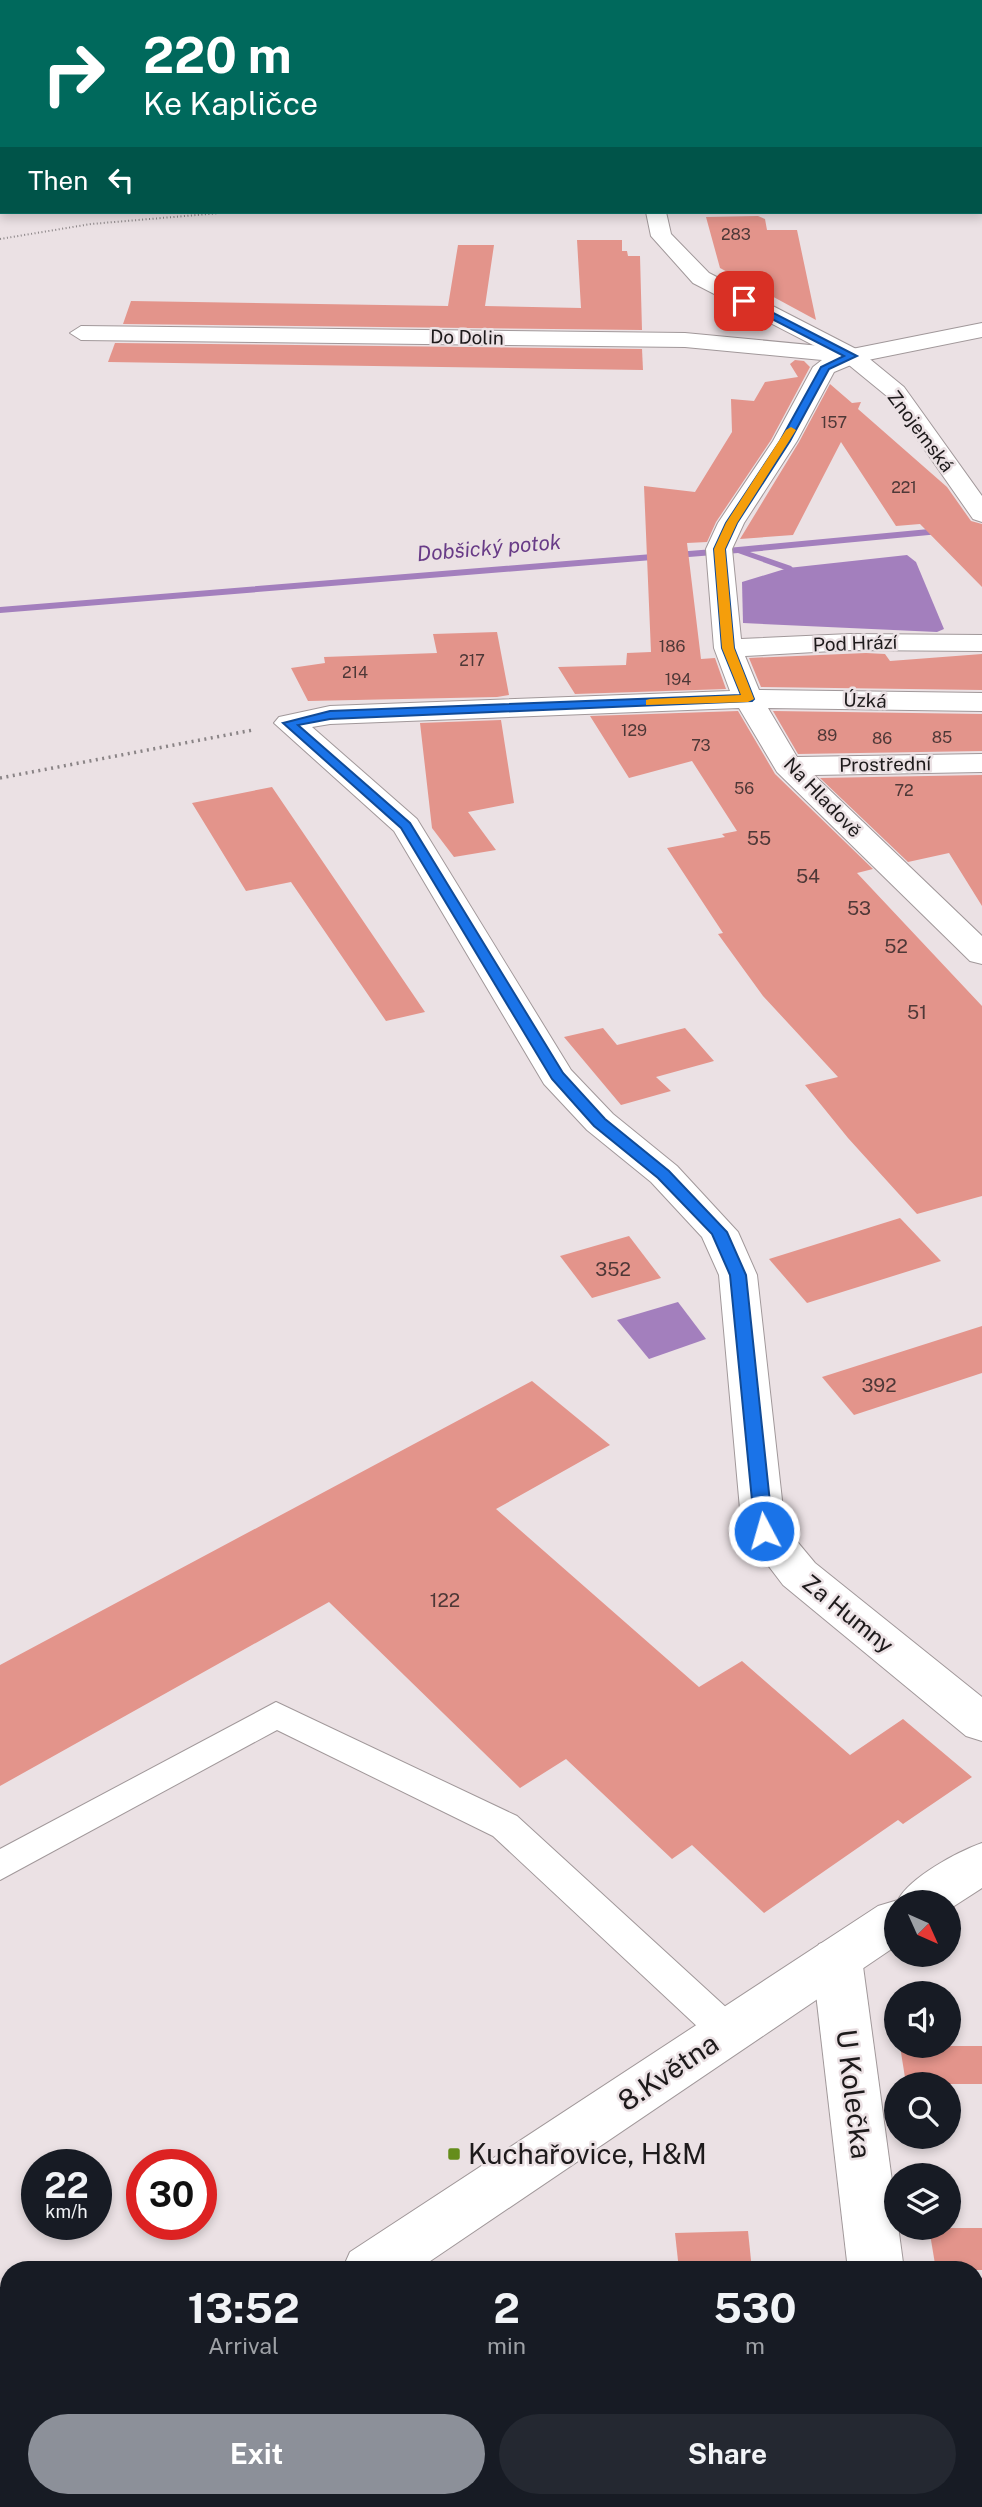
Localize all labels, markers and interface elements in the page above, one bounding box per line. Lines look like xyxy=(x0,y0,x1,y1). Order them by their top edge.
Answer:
text: 220 m xyxy=(143,26,292,84)
icon: right xyxy=(28,28,119,119)
text: Ke Kapličce xyxy=(143,85,318,122)
icon: left xyxy=(102,161,140,199)
text: Then xyxy=(28,165,88,196)
house number: 283 xyxy=(721,225,751,244)
pin xyxy=(714,271,774,331)
icon: arrive xyxy=(725,282,763,320)
street label: Do Dolin xyxy=(430,325,504,349)
street label: Znojemská xyxy=(883,386,959,476)
house number: 157 xyxy=(821,413,847,432)
house number: 221 xyxy=(891,478,917,497)
water label: Dobšický potok xyxy=(416,529,563,566)
street label: Pod Hrází xyxy=(812,631,898,655)
house number: 186 xyxy=(659,637,685,656)
house number: 217 xyxy=(459,651,485,670)
house number: 214 xyxy=(342,663,368,682)
house number: 194 xyxy=(665,670,691,689)
street label: Úzká xyxy=(843,688,887,712)
house number: 129 xyxy=(621,721,647,740)
house number: 89 xyxy=(817,726,837,745)
house number: 85 xyxy=(932,728,952,747)
house number: 86 xyxy=(872,729,892,748)
house number: 73 xyxy=(691,736,711,755)
street label: Prostřední xyxy=(839,752,932,776)
street label: Na Hladově xyxy=(780,753,866,841)
house number: 56 xyxy=(734,779,754,798)
house number: 72 xyxy=(894,781,914,800)
house number: 55 xyxy=(747,827,771,849)
house number: 54 xyxy=(796,865,820,887)
house number: 53 xyxy=(847,897,871,919)
house number: 52 xyxy=(884,935,908,957)
house number: 51 xyxy=(907,1001,927,1023)
house number: 352 xyxy=(595,1258,631,1280)
house number: 392 xyxy=(861,1374,897,1396)
position arrow xyxy=(727,1494,801,1568)
street label: Za Humny xyxy=(797,1569,899,1658)
house number: 122 xyxy=(430,1589,460,1611)
north arrow xyxy=(884,1890,961,1967)
map controls xyxy=(884,1890,961,2240)
button: sound xyxy=(884,1981,961,2058)
street label: 8.Května xyxy=(611,2026,724,2117)
street label: U Kolečka xyxy=(830,2027,879,2161)
button: search xyxy=(884,2072,961,2149)
place label: Kuchařovice, H&M xyxy=(468,2137,707,2170)
marker: Kuchařovice, H&M xyxy=(446,2146,462,2162)
speed limit sign: 30 xyxy=(126,2149,217,2240)
button: layers xyxy=(884,2163,961,2240)
text: 22 xyxy=(44,2165,89,2206)
text: km/h xyxy=(45,2201,88,2222)
text: 13:52 xyxy=(187,2283,300,2332)
text: 2 xyxy=(493,2283,520,2332)
text: 530 xyxy=(713,2283,797,2332)
text: Arrival xyxy=(208,2332,279,2359)
text: min xyxy=(487,2332,526,2359)
text: m xyxy=(745,2332,765,2359)
button: Exit xyxy=(28,2414,485,2494)
button: Share xyxy=(499,2414,956,2494)

